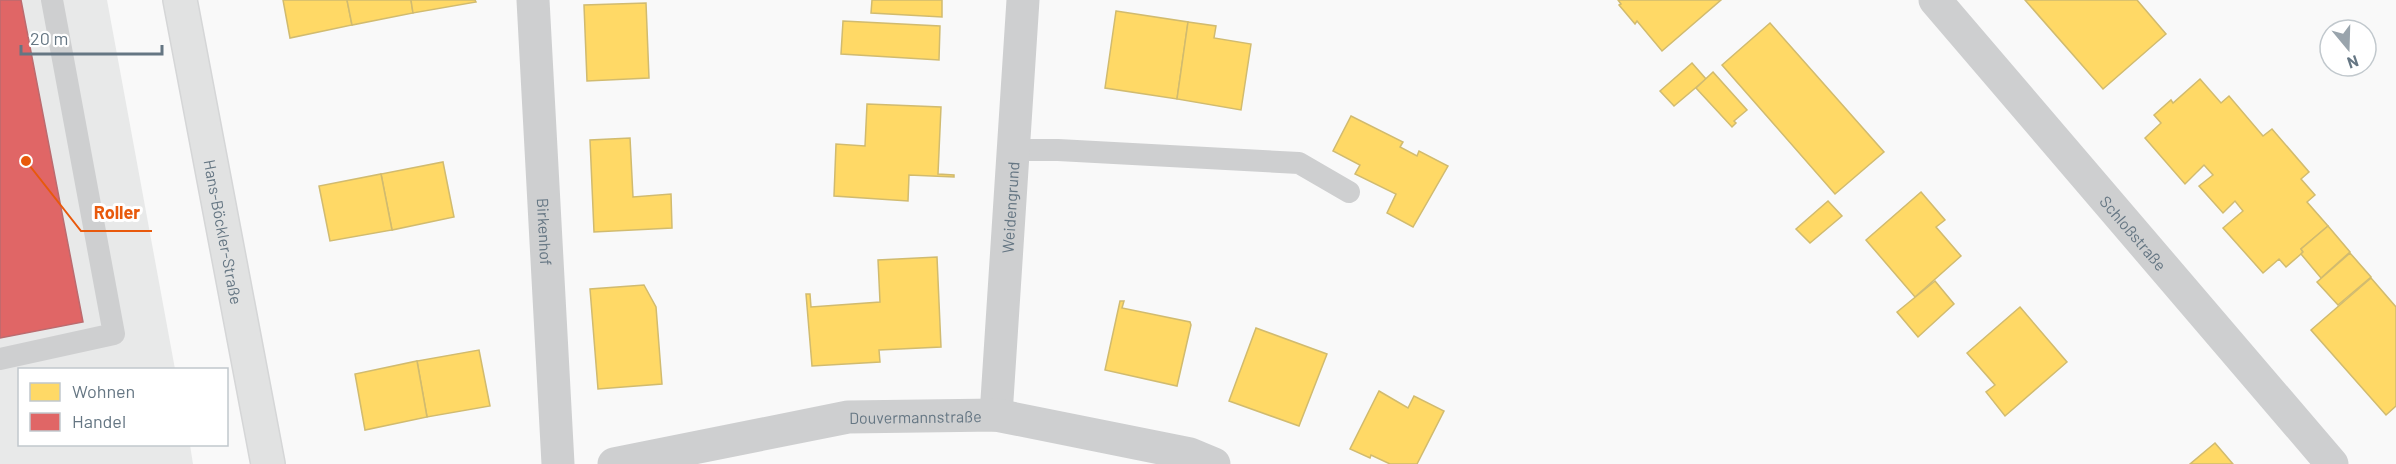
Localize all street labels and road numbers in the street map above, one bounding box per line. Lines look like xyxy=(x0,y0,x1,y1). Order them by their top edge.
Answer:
street label: Hans-Böckler-Straße xyxy=(201,158,247,306)
street label: Weidengrund xyxy=(997,161,1022,254)
street label: Schloßstraße xyxy=(2097,191,2171,274)
street label: Birkenhof xyxy=(534,197,557,266)
street label: Douvermannstraße xyxy=(849,406,982,426)

